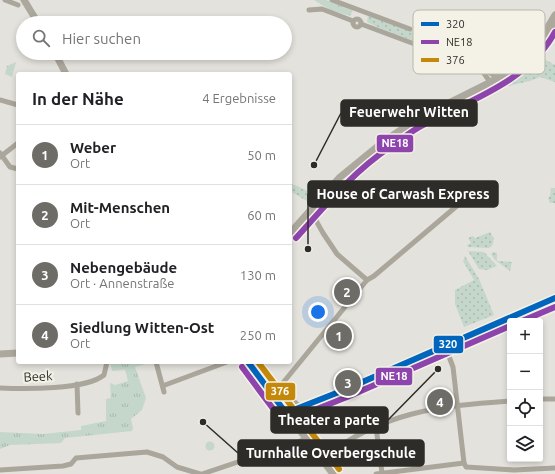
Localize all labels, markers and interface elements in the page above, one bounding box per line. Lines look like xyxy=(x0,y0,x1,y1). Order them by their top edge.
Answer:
legend xyxy=(413,10,545,74)
search box xyxy=(16,16,292,60)
text: 320 xyxy=(446,18,465,30)
icon: search xyxy=(30,27,52,49)
text: Hier suchen xyxy=(62,30,141,47)
text: NE18 xyxy=(446,36,472,48)
text: 376 xyxy=(446,54,465,66)
text: In der Nähe xyxy=(32,89,124,108)
text: 4 Ergebnisse xyxy=(202,91,276,105)
callout: Feuerwehr Witten xyxy=(341,100,477,126)
text: Feuerwehr Witten xyxy=(349,104,469,120)
line badge: NE18 xyxy=(376,134,414,153)
text: NE18 xyxy=(381,137,409,149)
text: Weber xyxy=(70,139,116,156)
text: 1 xyxy=(41,148,49,162)
text: 50 m xyxy=(247,148,276,162)
text: Ort xyxy=(70,156,90,170)
callout: House of Carwash Express xyxy=(308,181,498,207)
text: House of Carwash Express xyxy=(316,186,490,202)
text: Mit-Menschen xyxy=(70,199,170,216)
text: 2 xyxy=(41,208,49,222)
text: 60 m xyxy=(247,208,276,222)
text: Ort xyxy=(70,216,90,230)
text: Nebengebäude xyxy=(70,259,177,276)
text: 3 xyxy=(41,268,49,282)
text: 130 m xyxy=(240,268,276,282)
text: Ort · Annenstraße xyxy=(70,276,175,290)
pin: 2 xyxy=(334,277,360,307)
your location xyxy=(308,302,328,322)
map controls xyxy=(507,318,543,462)
button: + xyxy=(507,318,543,354)
text: Siedlung Witten-Ost xyxy=(70,319,214,336)
pin: 1 xyxy=(326,321,352,351)
text: 4 xyxy=(41,328,49,342)
text: 250 m xyxy=(240,328,276,342)
line badge: 320 xyxy=(433,335,464,354)
text: Ort xyxy=(70,336,90,350)
text: 320 xyxy=(439,338,457,350)
button: − xyxy=(507,354,543,390)
line badge: NE18 xyxy=(375,367,413,386)
street label: Beek xyxy=(23,368,53,384)
pin: 3 xyxy=(335,368,361,398)
text: NE18 xyxy=(380,370,408,382)
line badge: 376 xyxy=(265,382,296,401)
text: 376 xyxy=(271,385,289,397)
pin: 4 xyxy=(427,387,453,417)
button: locate xyxy=(507,390,543,426)
callout: Theater a parte xyxy=(271,407,388,433)
text: Theater a parte xyxy=(278,412,380,428)
button: layers xyxy=(507,426,543,462)
callout: Turnhalle Overbergschule xyxy=(238,440,424,466)
text: Turnhalle Overbergschule xyxy=(246,445,416,461)

